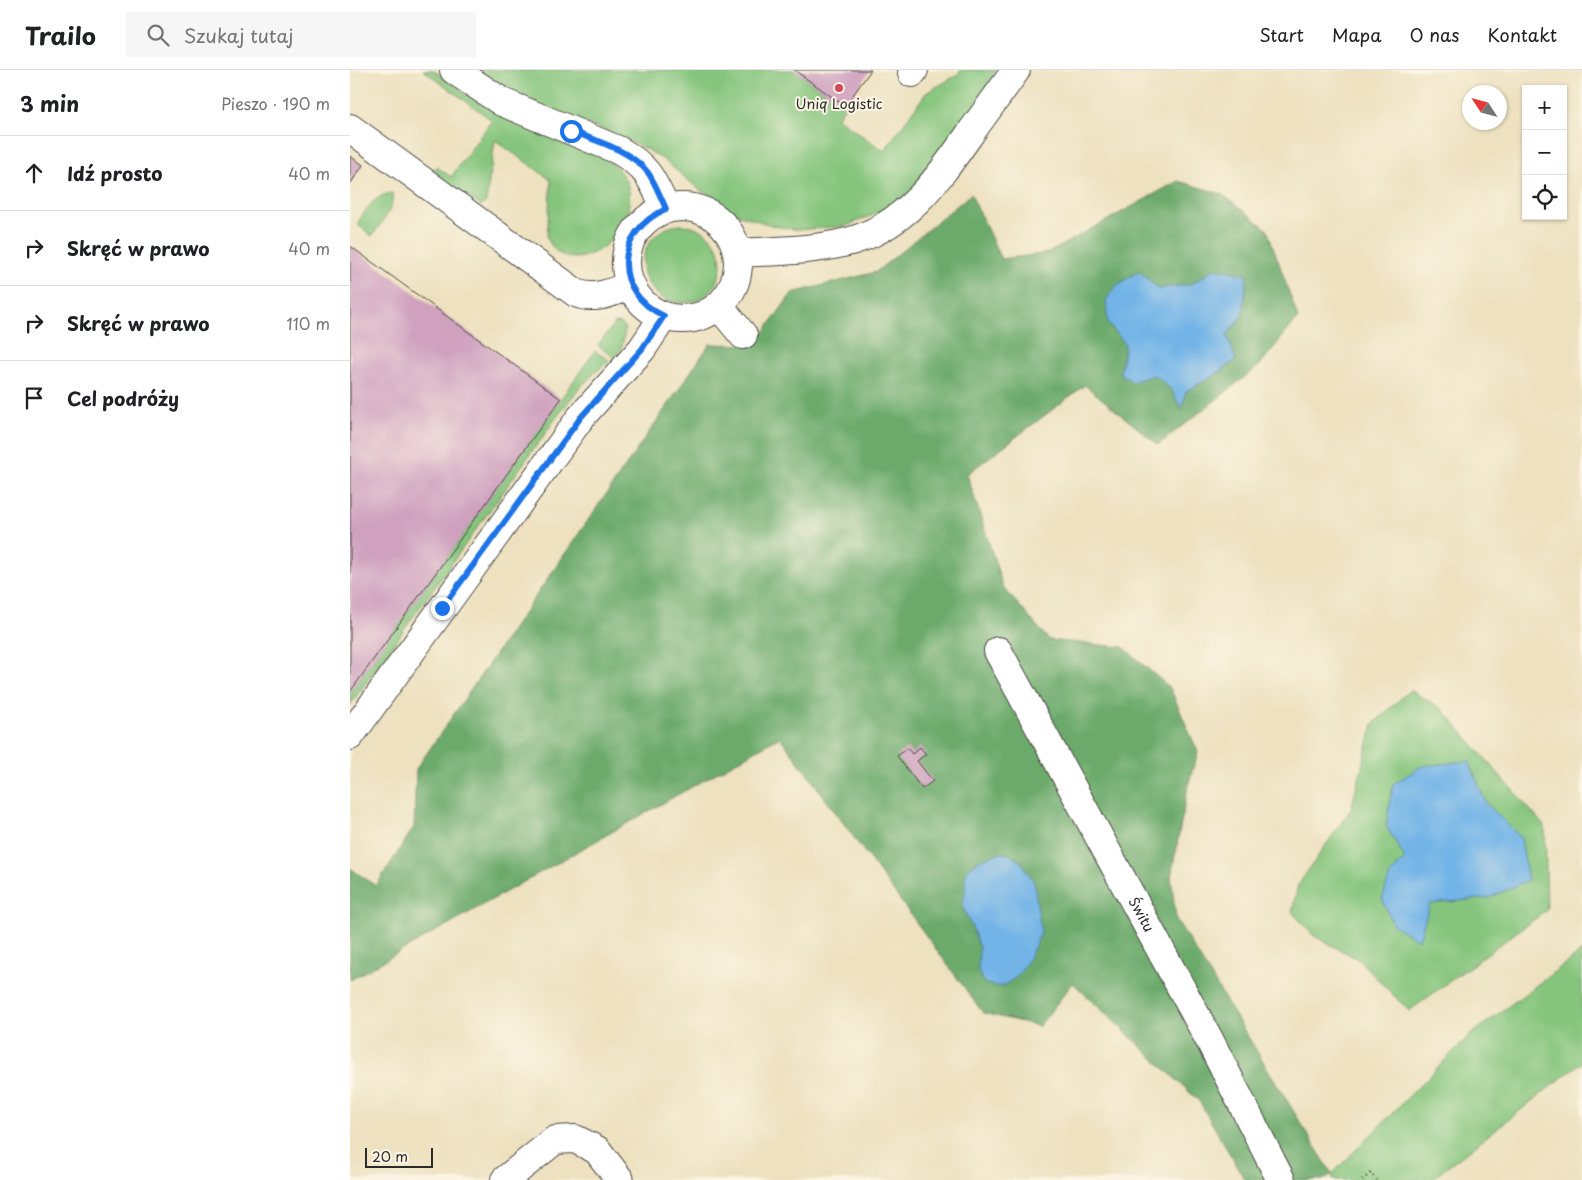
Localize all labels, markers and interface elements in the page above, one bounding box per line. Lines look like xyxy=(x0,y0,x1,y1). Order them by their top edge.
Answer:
search box xyxy=(126,12,476,57)
text: Trailo xyxy=(25,17,96,53)
icon: search xyxy=(144,21,172,49)
text: Szukaj tutaj xyxy=(184,21,293,49)
text: Start xyxy=(1259,21,1304,48)
text: Mapa xyxy=(1332,21,1381,48)
text: O nas xyxy=(1409,21,1459,48)
text: Kontakt xyxy=(1487,21,1557,48)
marker: Uniq Logistic xyxy=(833,82,845,94)
north arrow xyxy=(1462,85,1507,130)
map controls xyxy=(1522,85,1567,220)
button: + xyxy=(1522,85,1567,130)
text: 3 min xyxy=(20,87,79,119)
text: Pieszo · 190 m xyxy=(221,91,330,115)
place label: Uniq Logistic xyxy=(796,93,883,114)
route start xyxy=(560,120,583,143)
button: − xyxy=(1522,130,1567,175)
icon: ahead xyxy=(20,159,48,187)
text: Idź prosto xyxy=(67,159,163,187)
text: 40 m xyxy=(288,161,330,185)
button: locate xyxy=(1522,175,1567,220)
icon: right xyxy=(20,234,48,262)
text: Skręć w prawo xyxy=(67,234,210,262)
text: 40 m xyxy=(288,236,330,260)
icon: right xyxy=(20,309,48,337)
text: Skręć w prawo xyxy=(67,309,210,337)
text: 110 m xyxy=(287,311,330,335)
icon: arrive xyxy=(20,384,48,412)
text: Cel podróży xyxy=(67,384,179,412)
route end xyxy=(431,597,454,620)
street label: Świtu xyxy=(1124,893,1160,936)
scale bar xyxy=(365,1145,432,1168)
text: 20 m xyxy=(372,1146,408,1167)

